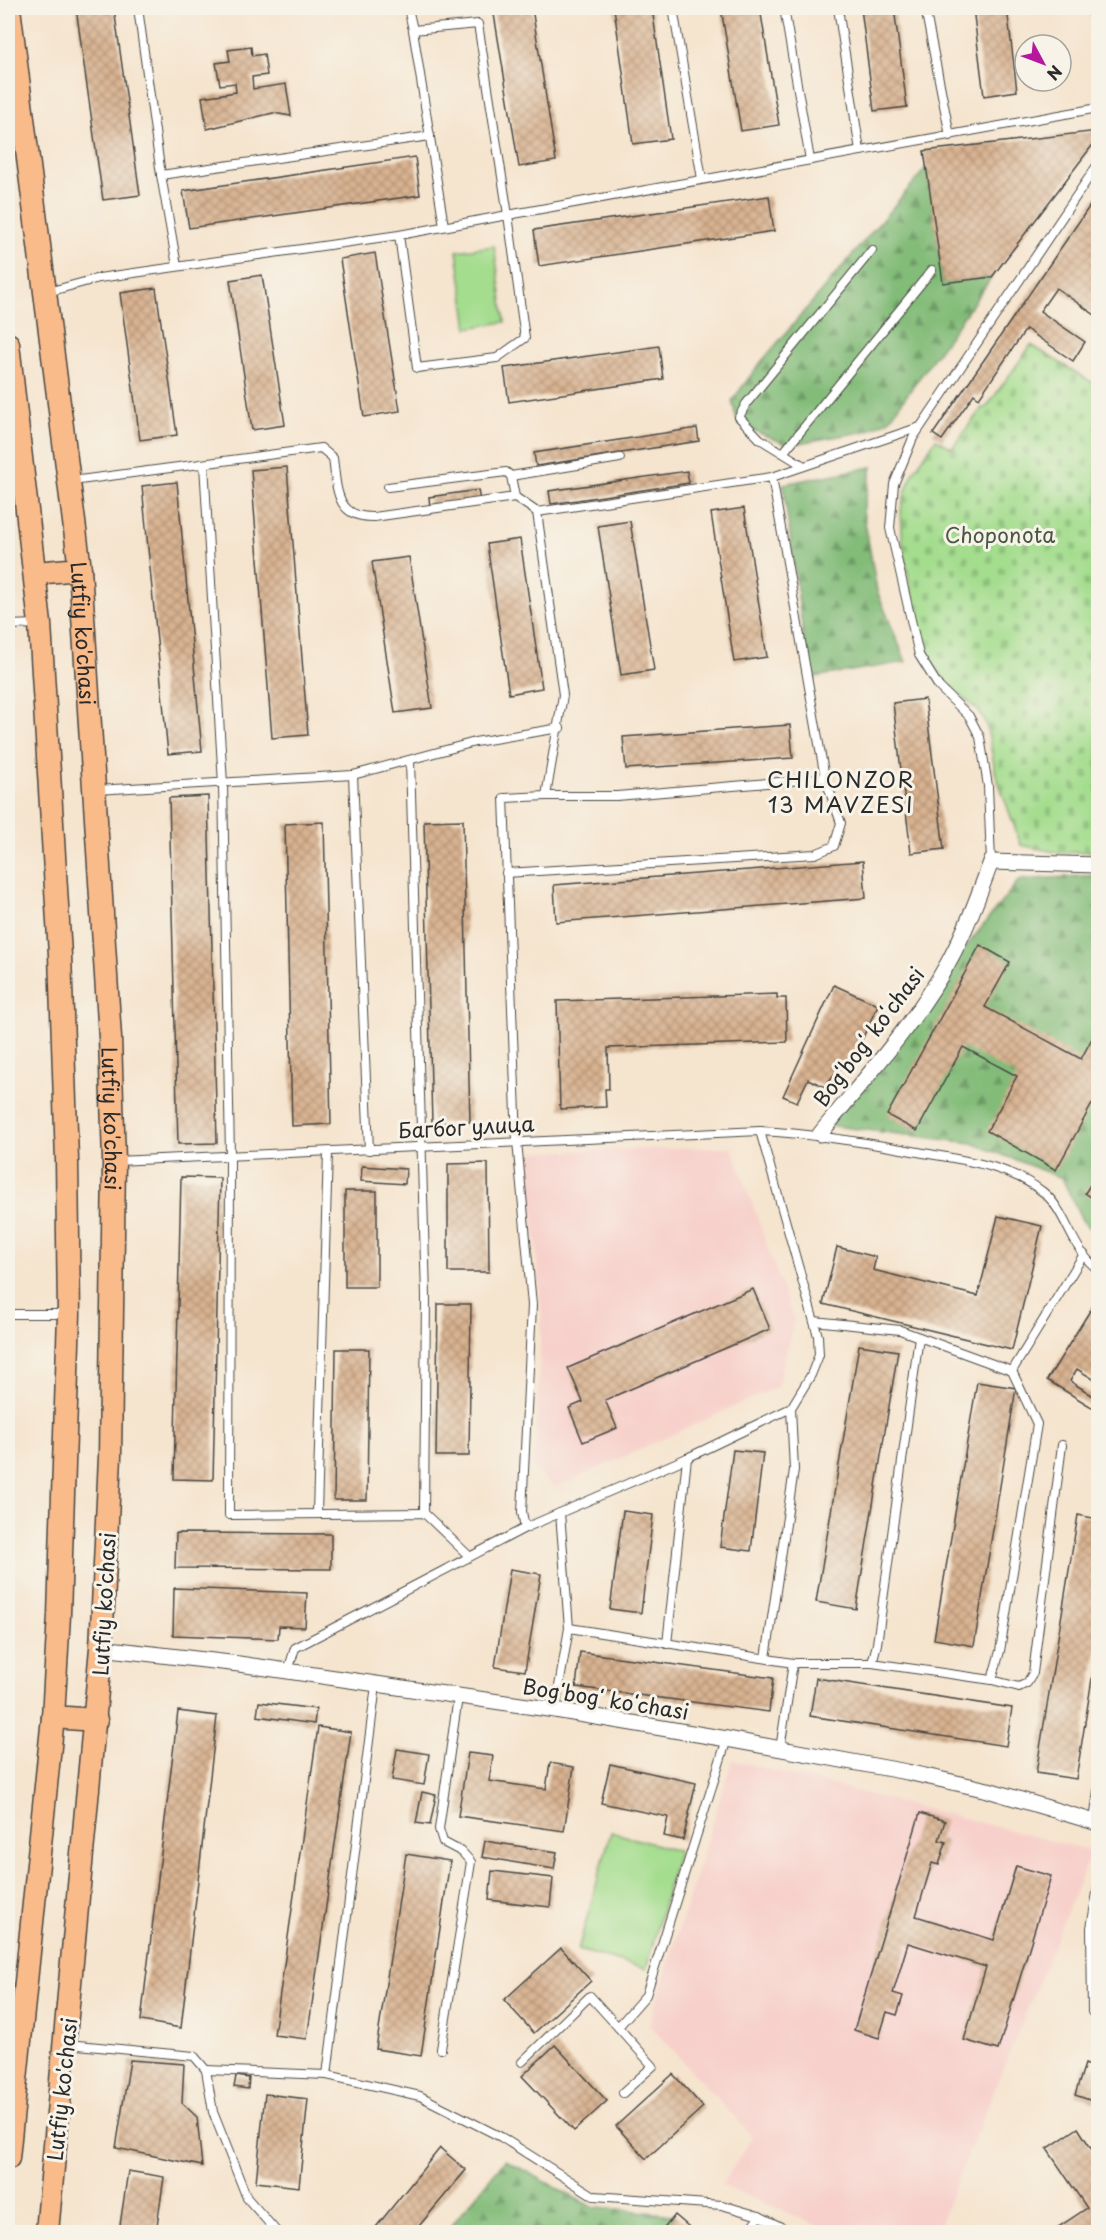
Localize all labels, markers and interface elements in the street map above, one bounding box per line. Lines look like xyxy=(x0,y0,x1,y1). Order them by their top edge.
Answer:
north arrow xyxy=(1013,33,1073,93)
text: N xyxy=(1042,61,1068,86)
park label: Choponota xyxy=(945,518,1055,550)
street label: Lutfiy ko'chasi xyxy=(63,560,105,706)
district label: CHILONZOR 13 MAVZESI xyxy=(767,762,915,820)
street label: Bogʻbogʻ koʻchasi xyxy=(805,959,931,1113)
street label: Lutfiy ko'chasi xyxy=(94,1046,130,1191)
street label: Багбог улица xyxy=(397,1106,536,1146)
street label: Lutfiy ko'chasi xyxy=(83,1531,123,1677)
street label: Bogʻbogʻ koʻchasi xyxy=(521,1669,691,1727)
street label: Lutfiy ko'chasi xyxy=(38,2016,84,2162)

